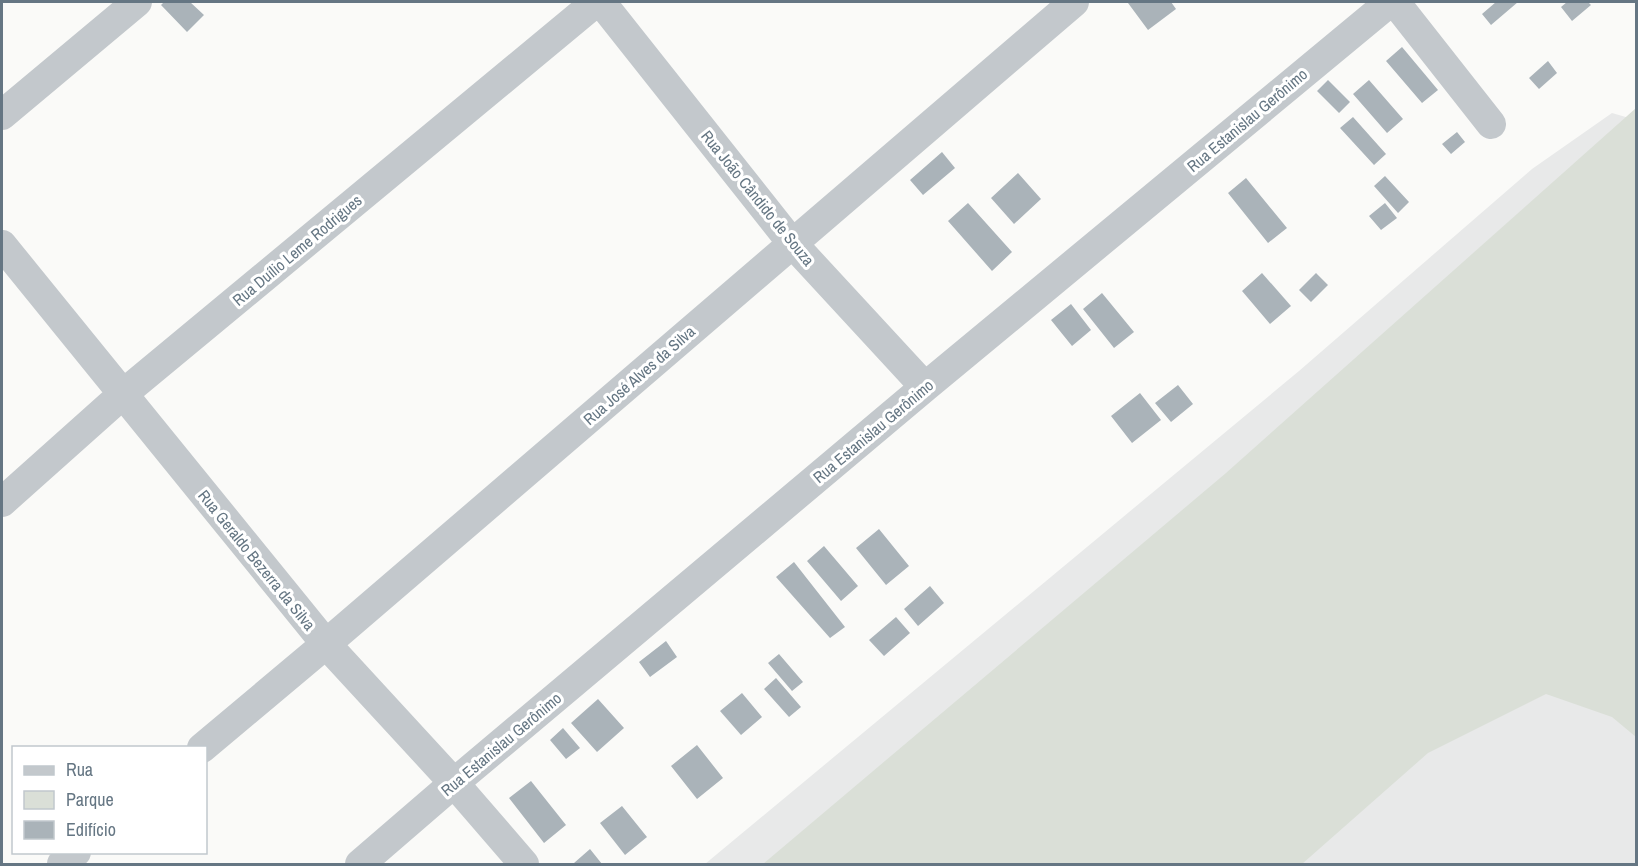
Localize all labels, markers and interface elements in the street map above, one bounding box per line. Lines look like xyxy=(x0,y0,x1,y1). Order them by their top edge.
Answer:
street label: Rua Estanislau Gerônimo xyxy=(1182,63,1312,177)
street label: Rua João Cândido de Souza xyxy=(696,126,820,271)
street label: Rua Duílio Leme Rodrigues xyxy=(228,189,366,311)
street label: Rua José Alves da Silva xyxy=(578,320,700,430)
street label: Rua Estanislau Gerônimo xyxy=(808,374,938,488)
street label: Rua Geraldo Bezerra da Silva xyxy=(193,485,321,635)
street label: Rua Estanislau Gerônimo xyxy=(436,687,566,801)
legend xyxy=(12,746,207,854)
text: Rua xyxy=(66,757,93,782)
text: Parque xyxy=(66,787,114,812)
text: Edifício xyxy=(66,817,116,842)

